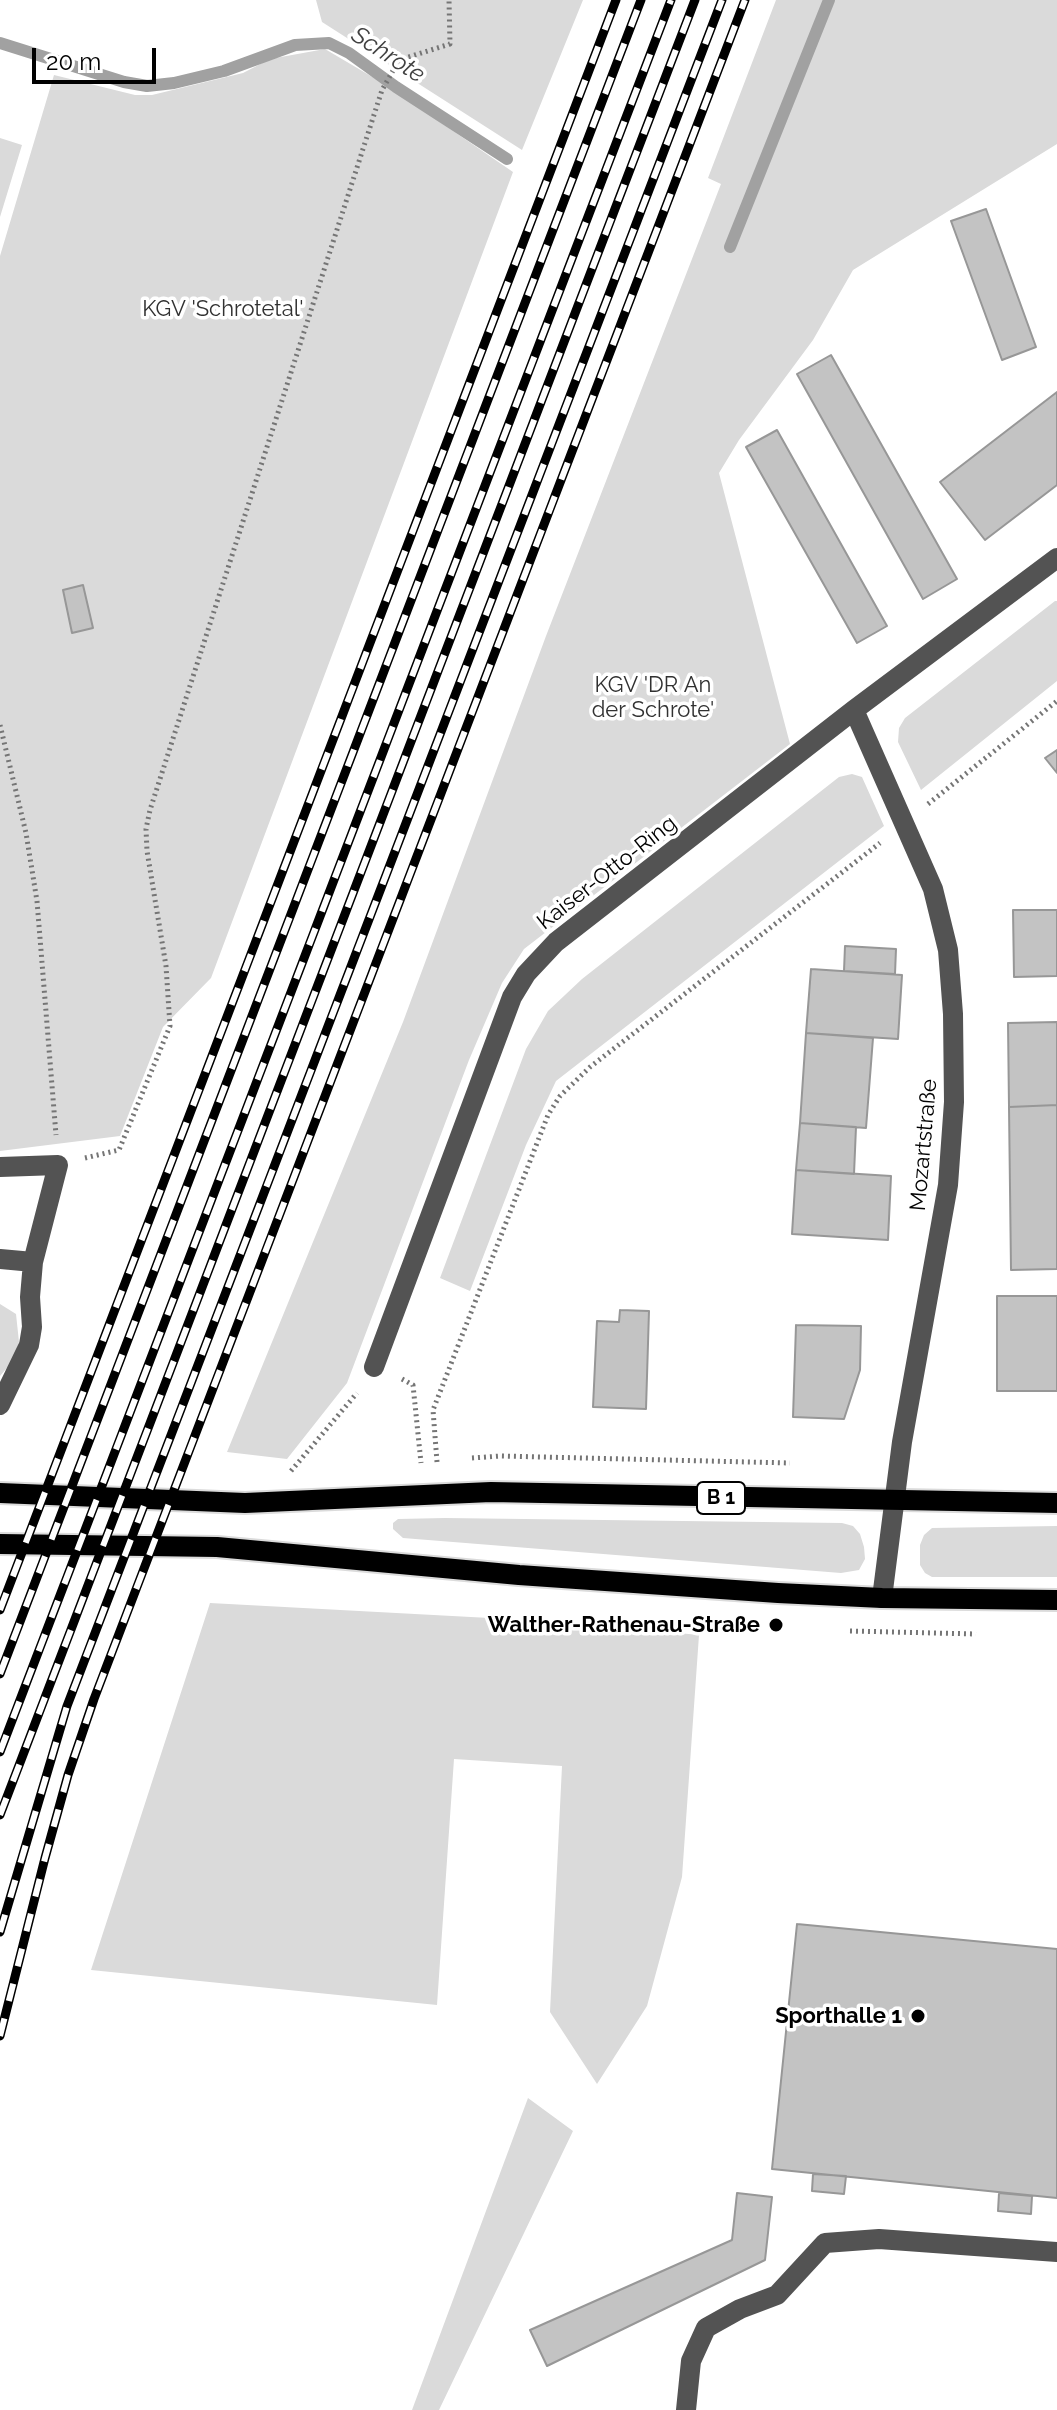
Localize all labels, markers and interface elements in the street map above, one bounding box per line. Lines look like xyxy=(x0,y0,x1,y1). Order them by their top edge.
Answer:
water label: Schrote xyxy=(346,21,430,89)
scale bar xyxy=(36,32,160,82)
text: 20 m xyxy=(46,47,101,76)
park label: KGV 'Schrotetal' xyxy=(142,296,304,322)
park label: KGV 'DR An der Schrote' xyxy=(592,672,714,724)
street label: Kaiser-Otto-Ring xyxy=(532,810,682,936)
street label: Mozartstraße xyxy=(905,1078,943,1212)
road number: B 1 xyxy=(697,1482,745,1514)
place label: Walther-Rathenau-Straße xyxy=(488,1612,760,1638)
marker: Walther-Rathenau-Straße xyxy=(767,1616,785,1634)
place label: Sporthalle 1 xyxy=(775,2003,902,2029)
marker: Sporthalle 1 xyxy=(909,2007,927,2025)

